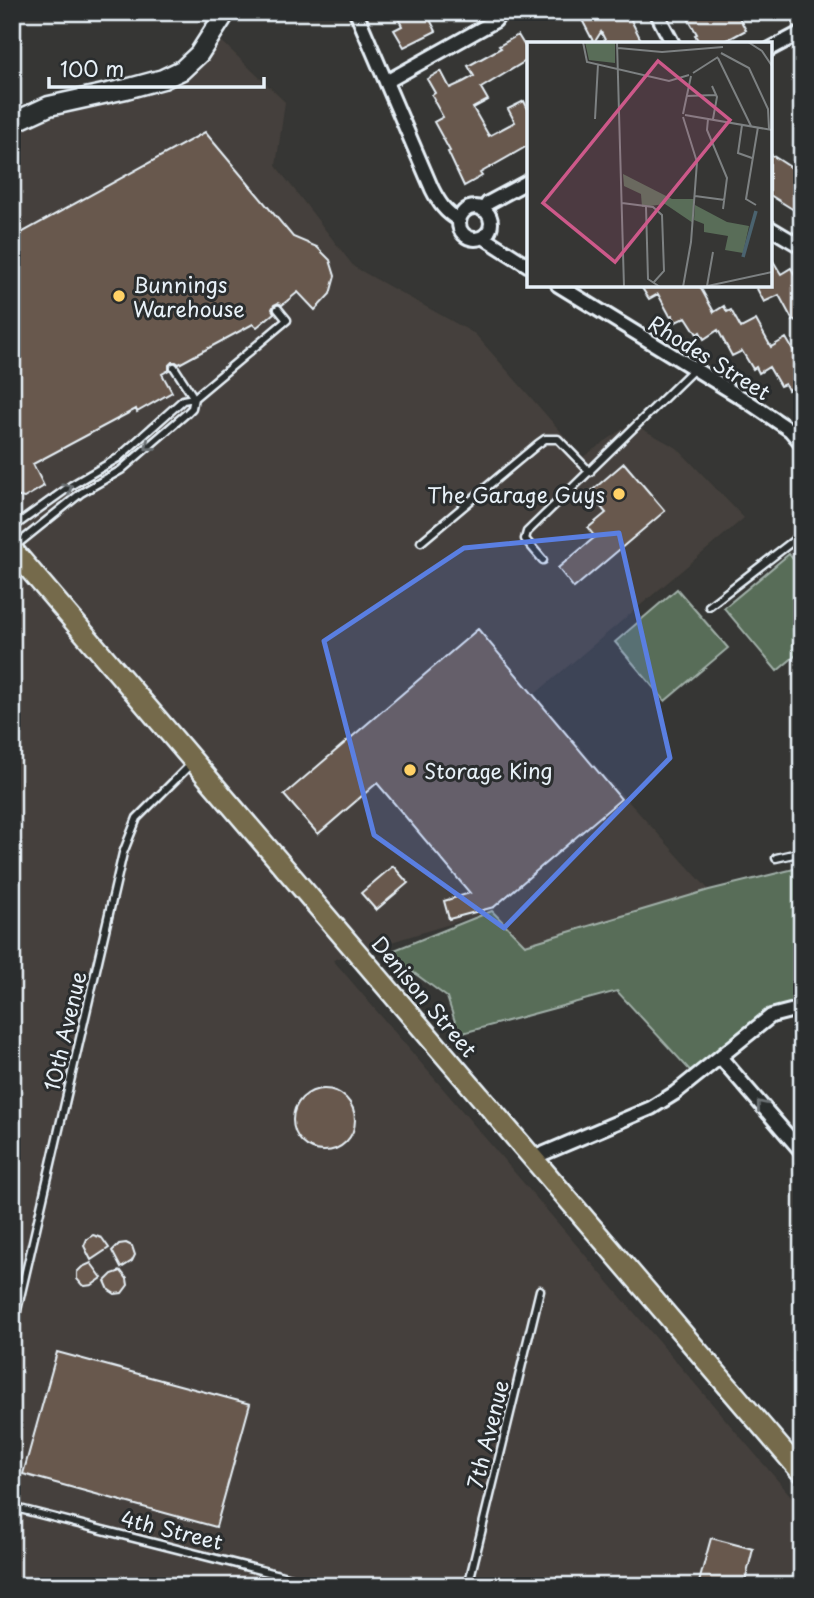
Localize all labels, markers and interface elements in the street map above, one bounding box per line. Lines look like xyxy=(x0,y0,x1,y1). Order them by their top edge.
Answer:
inset map xyxy=(527,42,772,287)
scale bar xyxy=(49,46,264,90)
text: 100 m xyxy=(60,52,124,84)
place label: Bunnings Warehouse xyxy=(133,268,245,324)
marker: Bunnings Warehouse xyxy=(111,288,127,304)
street label: Rhodes Street xyxy=(643,307,777,407)
one-way arrow xyxy=(144,438,157,450)
place label: The Garage Guys xyxy=(427,478,605,510)
one-way arrow xyxy=(60,484,73,497)
marker: The Garage Guys xyxy=(611,486,627,502)
place label: Storage King xyxy=(424,754,553,786)
marker: Storage King xyxy=(402,762,418,778)
street label: Denison Street xyxy=(365,928,485,1064)
street label: 10th Avenue xyxy=(35,968,93,1094)
one-way arrow xyxy=(757,1100,769,1113)
street label: 7th Avenue xyxy=(458,1376,516,1492)
street label: 4th Street xyxy=(118,1501,226,1557)

